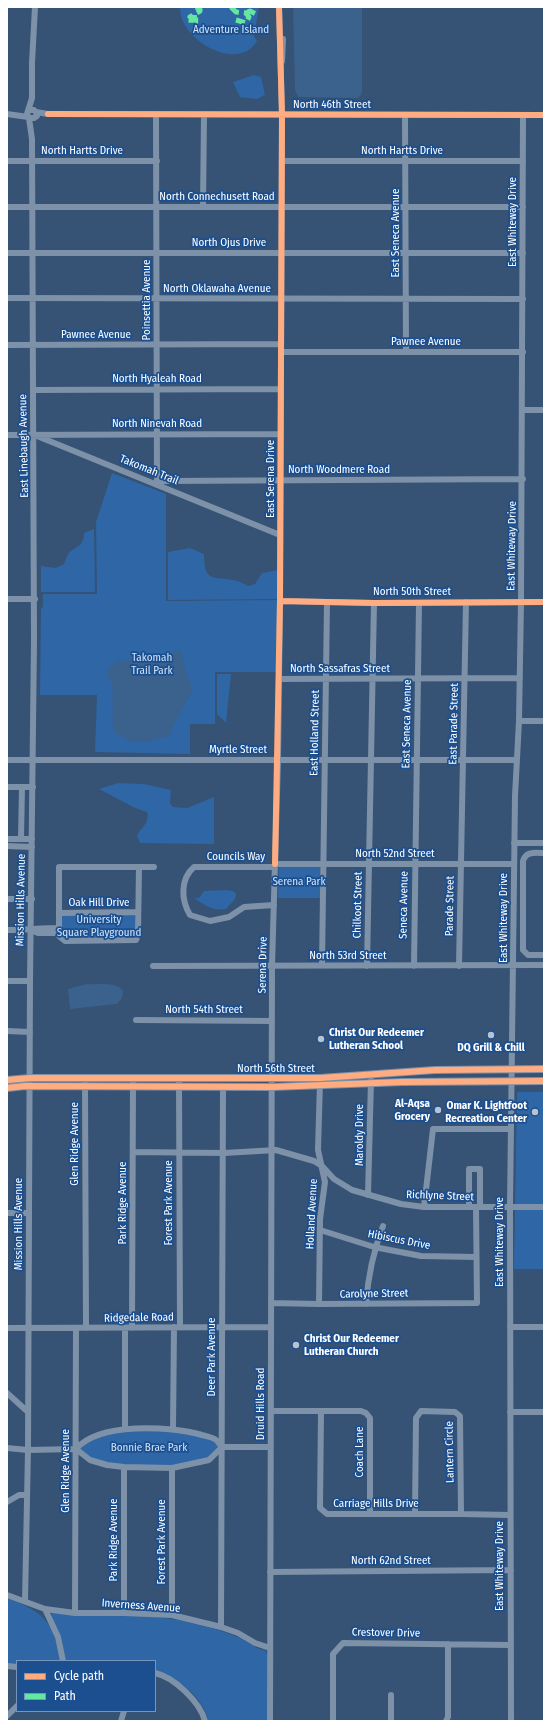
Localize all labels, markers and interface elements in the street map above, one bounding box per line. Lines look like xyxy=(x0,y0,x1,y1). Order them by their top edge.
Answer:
park label: Adventure Island xyxy=(193,23,269,37)
street label: North 46th Street xyxy=(293,98,371,112)
street label: North Hartts Drive xyxy=(41,144,123,158)
street label: North Hartts Drive xyxy=(361,144,443,158)
street label: East Whiteway Drive xyxy=(506,177,520,267)
street label: East Seneca Avenue xyxy=(389,189,403,277)
street label: North Connechusett Road xyxy=(159,190,275,204)
street label: North Ojus Drive xyxy=(192,236,266,250)
street label: Poinsettia Avenue xyxy=(140,260,154,340)
street label: North Oklawaha Avenue xyxy=(163,282,271,296)
street label: Pawnee Avenue xyxy=(61,328,131,342)
street label: Pawnee Avenue xyxy=(391,335,461,349)
street label: North Hyaleah Road xyxy=(112,372,202,386)
street label: East Linebaugh Avenue xyxy=(16,394,32,498)
street label: North Ninevah Road xyxy=(112,417,202,431)
street label: East Serena Drive xyxy=(264,440,278,518)
street label: Takomah Trail xyxy=(118,452,180,488)
street label: North Woodmere Road xyxy=(288,463,390,477)
street label: East Whiteway Drive xyxy=(505,501,519,591)
street label: North 50th Street xyxy=(373,585,451,599)
park label: Takomah Trail Park xyxy=(131,651,173,677)
street label: North Sassafras Street xyxy=(290,662,390,676)
street label: East Seneca Avenue xyxy=(400,679,414,769)
street label: East Parade Street xyxy=(447,683,461,765)
street label: East Holland Street xyxy=(308,690,322,776)
street label: Myrtle Street xyxy=(209,743,267,757)
street label: North 52nd Street xyxy=(355,847,435,861)
street label: Councils Way xyxy=(207,850,265,864)
street label: Mission Hills Avenue xyxy=(14,854,28,946)
street label: Chilkoot Street xyxy=(351,871,365,939)
street label: Seneca Avenue xyxy=(397,871,411,939)
street label: East Whiteway Drive xyxy=(497,873,511,963)
park label: Serena Park xyxy=(272,875,326,889)
street label: Parade Street xyxy=(443,876,457,936)
street label: Oak Hill Drive xyxy=(68,896,130,910)
park label: University Square Playground xyxy=(57,913,141,939)
street label: Serena Drive xyxy=(256,936,270,994)
street label: North 53rd Street xyxy=(309,949,387,963)
street label: North 54th Street xyxy=(165,1003,243,1017)
place label: Christ Our Redeemer Lutheran School xyxy=(329,1026,424,1052)
marker: DQ Grill & Chill xyxy=(486,1030,496,1040)
marker: Christ Our Redeemer Lutheran School xyxy=(316,1034,326,1044)
place label: DQ Grill & Chill xyxy=(457,1041,525,1055)
street label: North 56th Street xyxy=(237,1062,315,1076)
place label: Al-Aqsa Grocery xyxy=(395,1097,430,1123)
place label: Omar K. Lightfoot Recreation Center xyxy=(445,1099,527,1125)
street label: Glen Ridge Avenue xyxy=(68,1102,82,1186)
street label: Maroldy Drive xyxy=(353,1104,367,1166)
marker: Al-Aqsa Grocery xyxy=(433,1105,443,1115)
marker: Omar K. Lightfoot Recreation Center xyxy=(530,1107,540,1117)
street label: Forest Park Avenue xyxy=(162,1160,176,1246)
street label: Park Ridge Avenue xyxy=(116,1162,130,1244)
street label: Mission Hills Avenue xyxy=(12,1178,26,1270)
street label: Holland Avenue xyxy=(304,1178,320,1250)
street label: Richlyne Street xyxy=(406,1188,474,1204)
street label: East Whiteway Drive xyxy=(493,1197,507,1287)
street label: Hibiscus Drive xyxy=(366,1227,432,1253)
street label: Carolyne Street xyxy=(340,1287,408,1301)
street label: Ridgedale Road xyxy=(104,1311,174,1325)
street label: Deer Park Avenue xyxy=(205,1318,219,1396)
place label: Christ Our Redeemer Lutheran Church xyxy=(304,1332,399,1358)
marker: Christ Our Redeemer Lutheran Church xyxy=(291,1340,301,1350)
street label: Druid Hills Road xyxy=(254,1368,268,1440)
street label: Lantern Circle xyxy=(443,1421,457,1483)
street label: Coach Lane xyxy=(353,1427,367,1477)
street label: Glen Ridge Avenue xyxy=(59,1429,73,1513)
park label: Bonnie Brae Park xyxy=(111,1441,187,1455)
street label: Carriage Hills Drive xyxy=(333,1497,419,1511)
street label: Park Ridge Avenue xyxy=(107,1499,121,1581)
street label: Forest Park Avenue xyxy=(155,1499,169,1585)
street label: East Whiteway Drive xyxy=(493,1521,507,1611)
street label: North 62nd Street xyxy=(351,1554,431,1568)
street label: Inverness Avenue xyxy=(101,1597,181,1615)
street label: Crestover Drive xyxy=(352,1626,420,1640)
legend xyxy=(16,1660,156,1712)
text: Cycle path xyxy=(54,1669,104,1683)
text: Path xyxy=(54,1689,76,1703)

